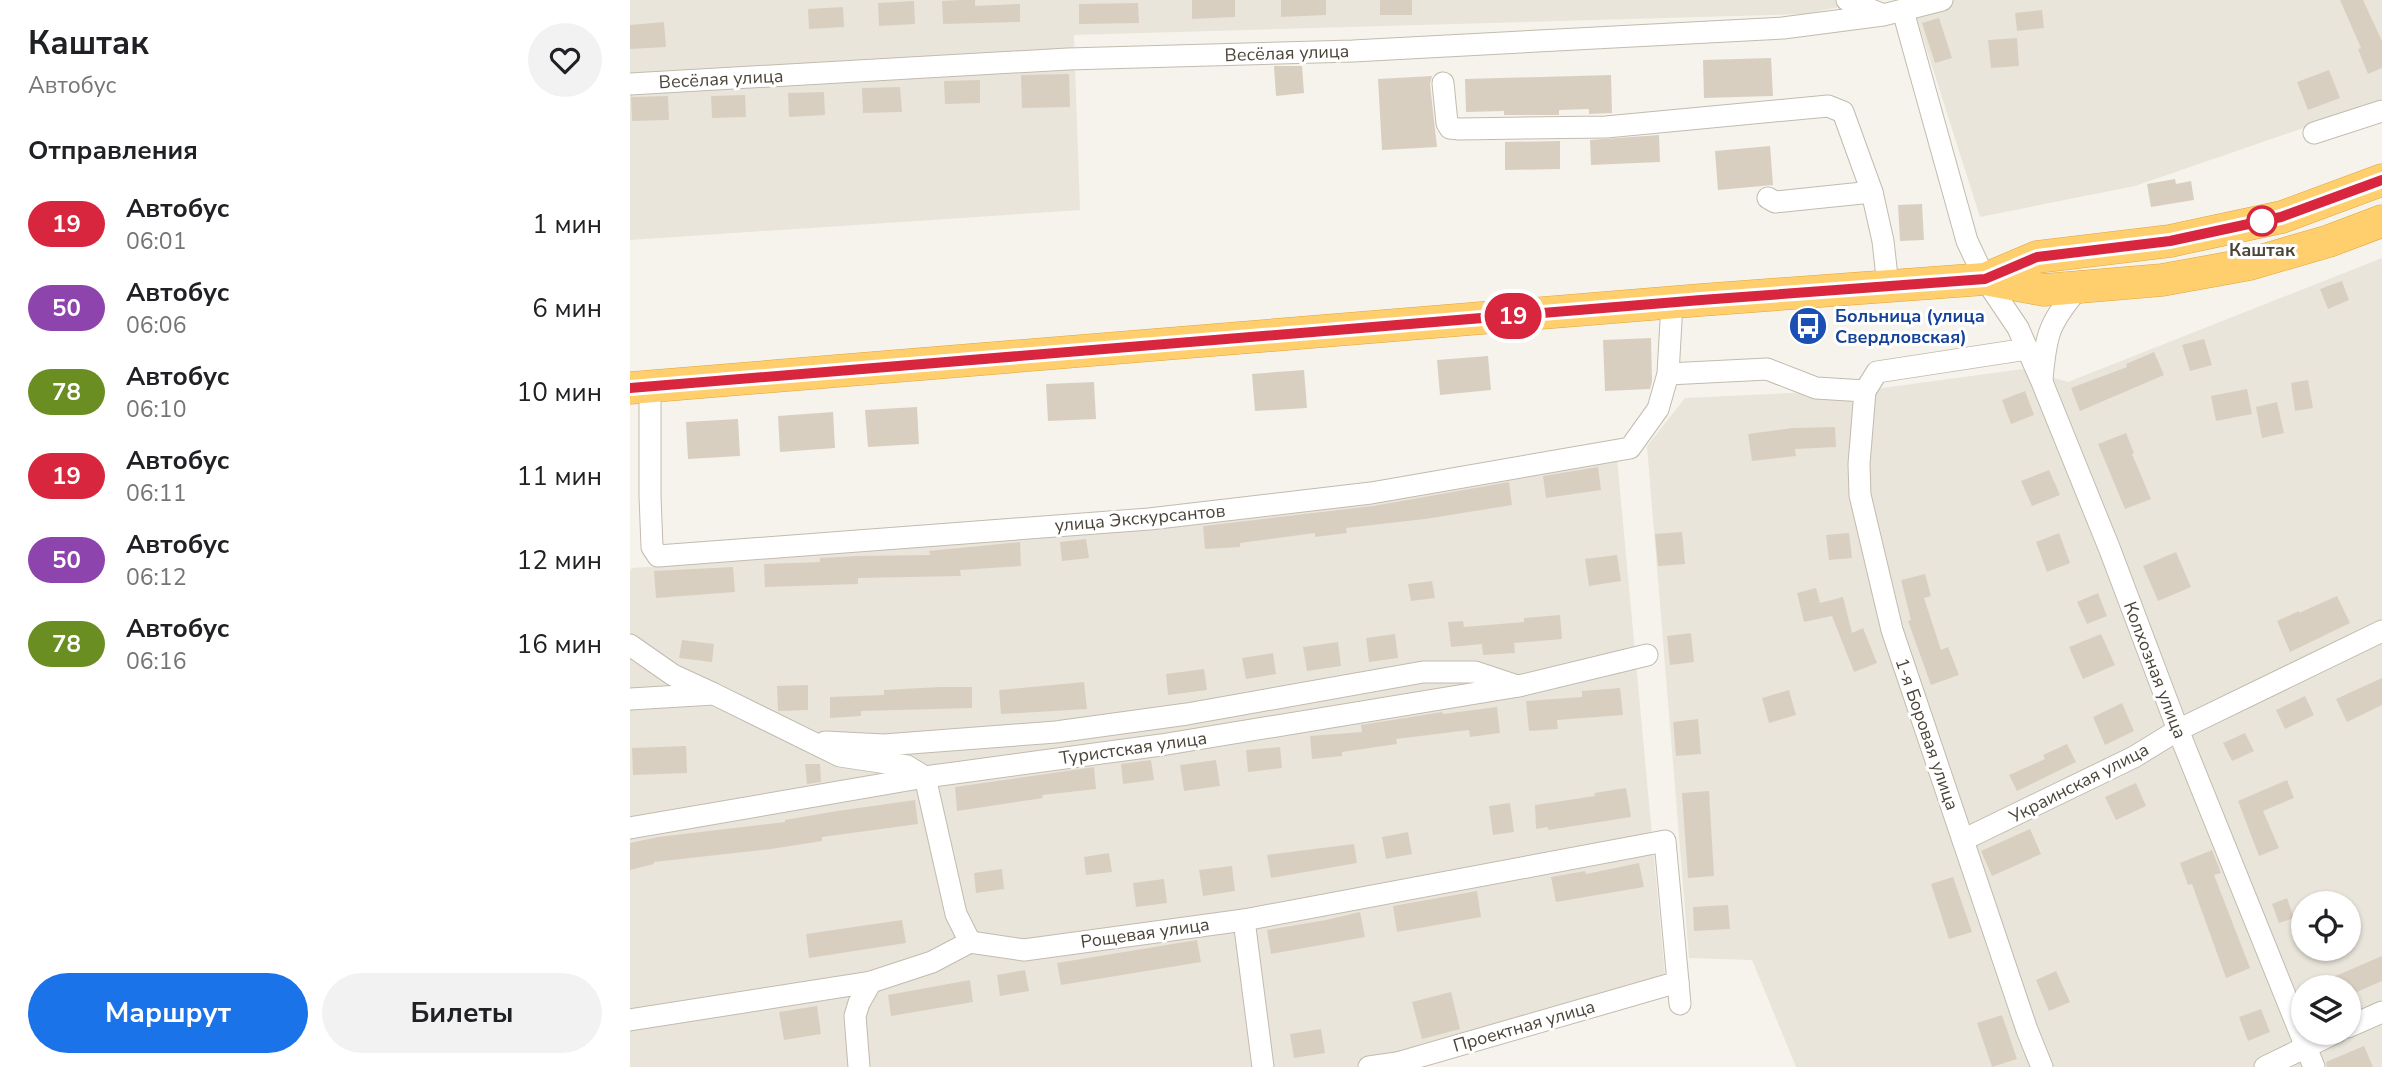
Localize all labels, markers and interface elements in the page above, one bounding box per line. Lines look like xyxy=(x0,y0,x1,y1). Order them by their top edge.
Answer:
text: Каштак xyxy=(28,21,149,66)
button: heart xyxy=(528,23,602,97)
street label: Весёлая улица xyxy=(1224,39,1350,67)
street label: Весёлая улица xyxy=(658,64,784,94)
text: Автобус xyxy=(28,70,116,101)
text: Отправления xyxy=(28,133,198,168)
text: Автобус xyxy=(126,191,229,226)
marker: Каштак xyxy=(2247,206,2277,236)
text: 1 мин xyxy=(532,207,602,242)
text: 19 xyxy=(52,208,81,240)
text: 06:01 xyxy=(126,226,186,257)
place label: Каштак xyxy=(2229,238,2296,262)
text: Автобус xyxy=(126,275,229,310)
text: 6 мин xyxy=(532,291,602,326)
text: 50 xyxy=(52,292,81,324)
line badge: 19 xyxy=(1482,293,1544,339)
text: 19 xyxy=(1499,300,1527,332)
place label: Больница (улица Свердловская) xyxy=(1835,304,1985,349)
bus stop icon: Больница (улица Свердловская) xyxy=(1787,305,1829,347)
text: 06:06 xyxy=(126,310,186,341)
text: Автобус xyxy=(126,359,229,394)
text: 10 мин xyxy=(517,375,602,410)
text: 78 xyxy=(52,376,81,408)
text: 06:10 xyxy=(126,394,186,425)
text: Автобус xyxy=(126,443,229,478)
text: 11 мин xyxy=(517,459,602,494)
text: 19 xyxy=(52,460,81,492)
text: 06:11 xyxy=(126,478,186,509)
street label: улица Экскурсантов xyxy=(1054,499,1227,537)
text: Автобус xyxy=(126,527,229,562)
text: 12 мин xyxy=(517,543,602,578)
text: 50 xyxy=(52,544,81,576)
text: 06:12 xyxy=(126,562,186,593)
street label: Колхозная улица xyxy=(2118,598,2192,742)
text: Автобус xyxy=(126,611,229,646)
text: 16 мин xyxy=(517,627,602,662)
text: 78 xyxy=(52,628,81,660)
text: 06:16 xyxy=(126,646,186,677)
street label: 1-я Боровая улица xyxy=(1890,655,1964,813)
street label: Туристская улица xyxy=(1058,726,1208,770)
street label: Украинская улица xyxy=(2004,737,2153,829)
map controls xyxy=(2291,891,2361,1045)
button: locate xyxy=(2291,891,2361,961)
street label: Рощевая улица xyxy=(1079,912,1211,954)
button: Маршрут xyxy=(28,973,308,1053)
button: Билеты xyxy=(322,973,602,1053)
button: layers xyxy=(2291,975,2361,1045)
street label: Проектная улица xyxy=(1450,994,1598,1058)

